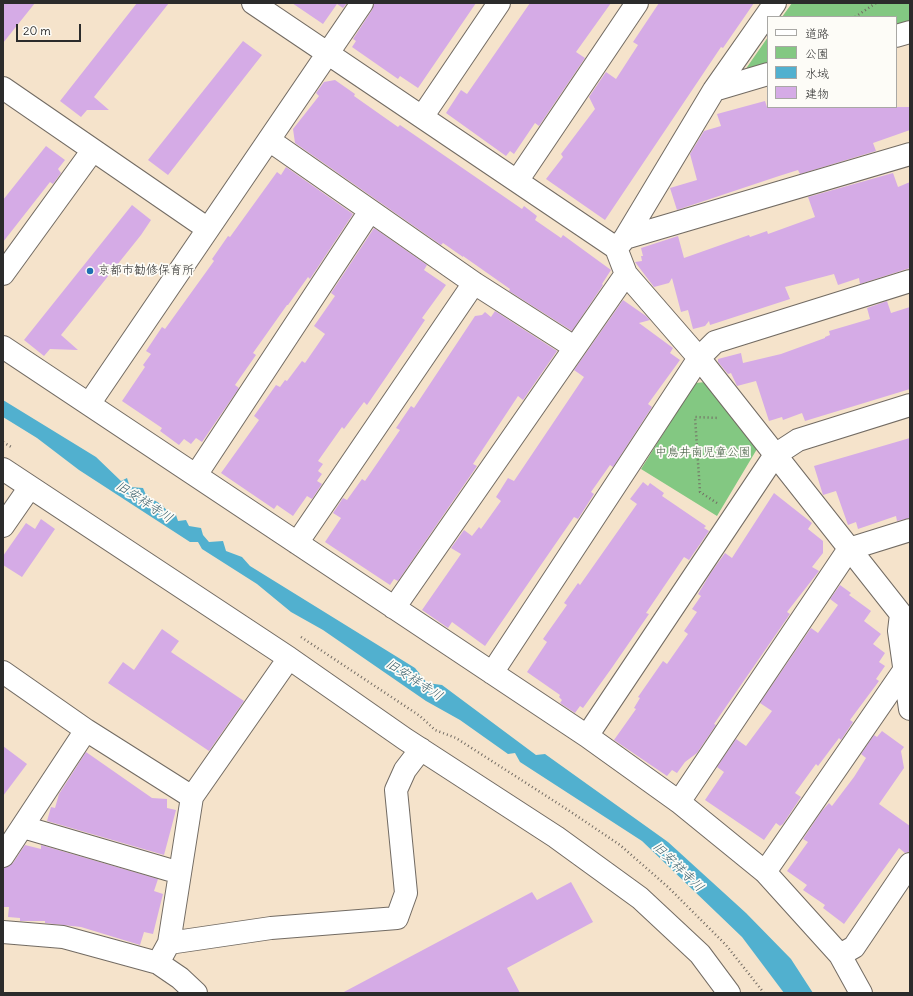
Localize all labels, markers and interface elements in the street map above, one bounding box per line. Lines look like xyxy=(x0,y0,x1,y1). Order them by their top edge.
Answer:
scale bar xyxy=(18,16,83,42)
legend xyxy=(767,16,897,108)
text: 20 m xyxy=(23,23,51,38)
text: 道路 xyxy=(805,26,829,41)
text: 公園 xyxy=(805,46,829,61)
text: 水域 xyxy=(805,66,829,81)
text: 建物 xyxy=(805,86,829,101)
place label: 京都市勧修保育所 xyxy=(98,264,194,278)
marker: 京都市勧修保育所 xyxy=(85,266,95,276)
park label: 中鳥井南児童公園 xyxy=(655,446,751,460)
water label: 旧安祥寺川 xyxy=(112,478,176,526)
water label: 旧安祥寺川 xyxy=(382,656,446,704)
water label: 旧安祥寺川 xyxy=(649,839,707,895)

